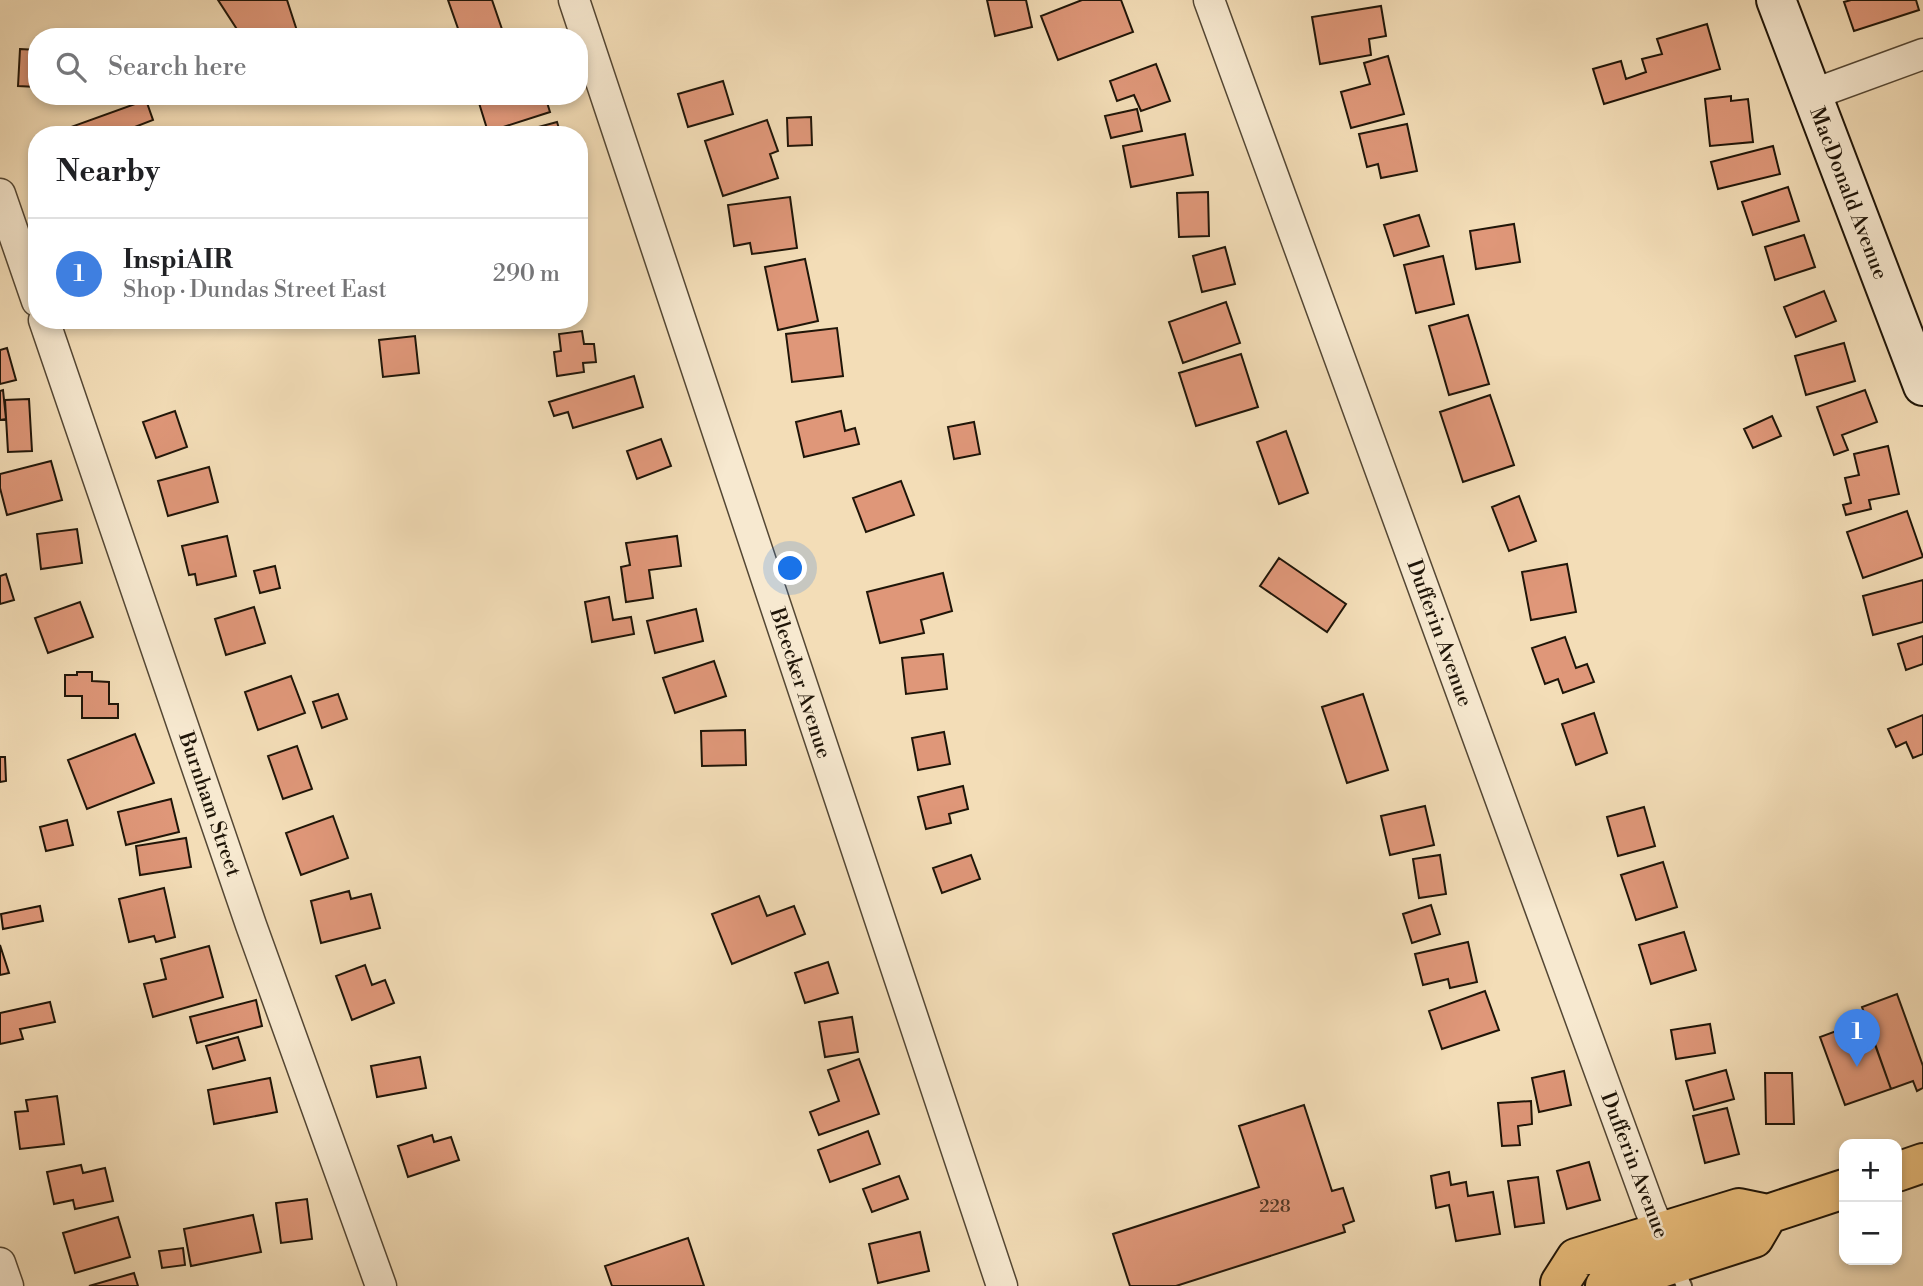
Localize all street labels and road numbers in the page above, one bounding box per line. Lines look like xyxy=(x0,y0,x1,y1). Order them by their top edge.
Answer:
street label: MacDonald Avenue xyxy=(1803,103,1893,283)
street label: Dufferin Avenue xyxy=(1400,556,1478,710)
street label: Bleecker Avenue xyxy=(763,604,837,762)
street label: Burnham Street xyxy=(172,727,246,881)
street label: Dufferin Avenue xyxy=(1594,1089,1674,1242)

